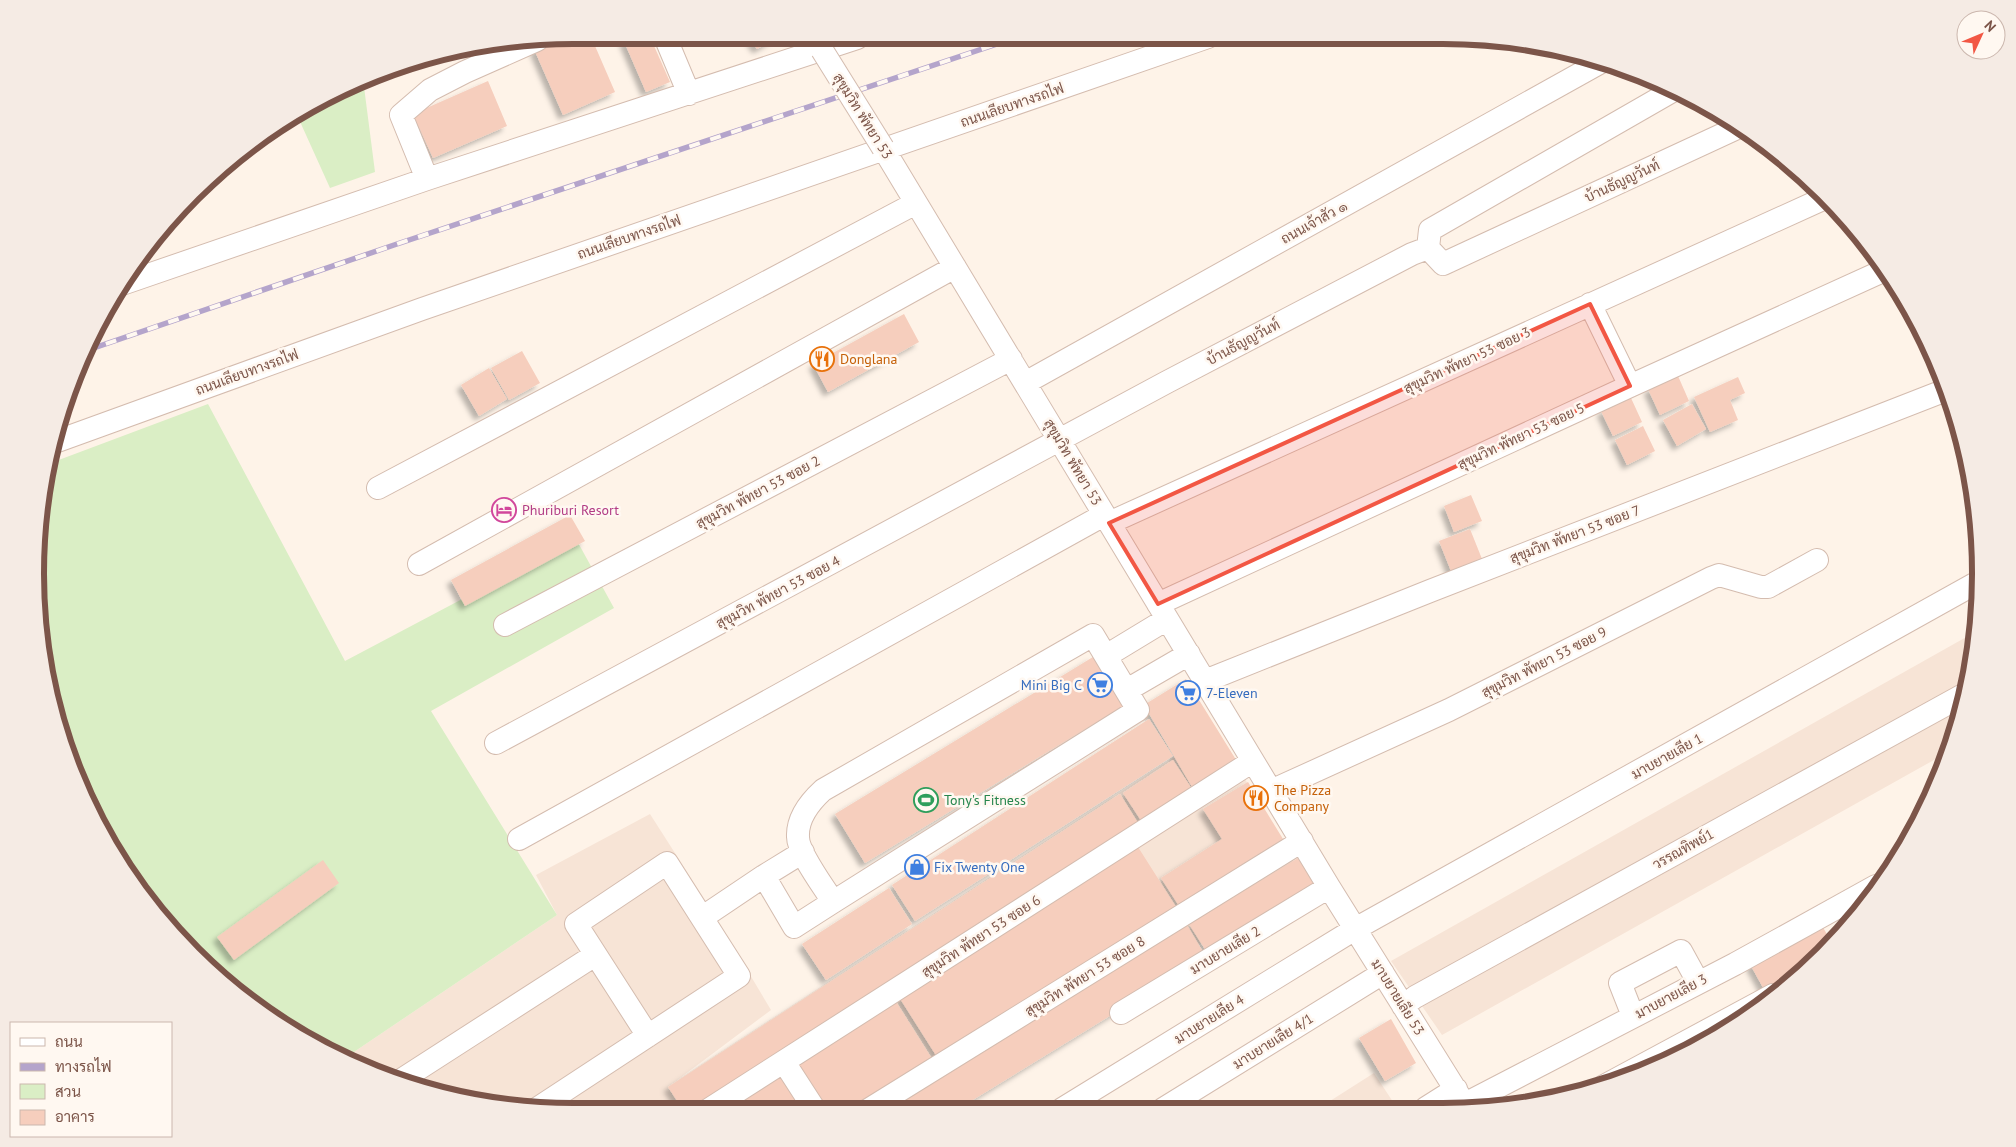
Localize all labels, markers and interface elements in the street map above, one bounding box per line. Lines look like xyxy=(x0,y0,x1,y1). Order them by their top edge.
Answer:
north arrow xyxy=(1956,10,2006,60)
text: N xyxy=(1981,16,2000,36)
street label: สุขุมวิท พัทยา 53 xyxy=(828,70,897,163)
street label: ถนนเลียบทางรถไฟ xyxy=(958,79,1066,131)
street label: บ้านธัญญวันท์ xyxy=(1582,156,1662,206)
street label: ถนนเจ้าสัว ๑ xyxy=(1278,196,1350,248)
street label: ถนนเลียบทางรถไฟ xyxy=(575,211,683,263)
street label: บ้านธัญญวันท์ xyxy=(1203,315,1283,369)
street label: สุขุมวิท พัทยา 53 ซอย 3 xyxy=(1401,323,1534,398)
street label: ถนนเลียบทางรถไฟ xyxy=(193,345,301,399)
restaurant icon: Donglana xyxy=(809,346,835,372)
place label: Donglana xyxy=(840,350,898,368)
street label: สุขุมวิท พัทยา 53 ซอย 5 xyxy=(1455,399,1588,474)
street label: สุขุมวิท พัทยา 53 xyxy=(1039,415,1106,509)
street label: สุขุมวิท พัทยา 53 ซอย 2 xyxy=(693,452,824,533)
hotel icon: Phuriburi Resort xyxy=(491,497,517,523)
place label: Phuriburi Resort xyxy=(522,501,619,519)
street label: สุขุมวิท พัทยา 53 ซอย 7 xyxy=(1507,501,1643,568)
street label: สุขุมวิท พัทยา 53 ซอย 4 xyxy=(713,551,844,633)
street label: สุขุมวิท พัทยา 53 ซอย 9 xyxy=(1478,623,1610,702)
supermarket icon: Mini Big C xyxy=(1087,672,1113,698)
place label: Mini Big C xyxy=(1021,676,1082,694)
supermarket icon: 7-Eleven xyxy=(1175,680,1201,706)
place label: 7-Eleven xyxy=(1206,684,1258,702)
street label: มาบยายเลีย 1 xyxy=(1628,729,1706,783)
place label: The Pizza Company xyxy=(1274,781,1331,815)
restaurant icon: The Pizza Company xyxy=(1243,785,1269,811)
sports icon: Tony's Fitness xyxy=(913,787,939,813)
place label: Tony's Fitness xyxy=(944,791,1026,809)
street label: วรรณทิพย์1 xyxy=(1649,825,1717,873)
shop icon: Fix Twenty One xyxy=(904,854,930,880)
place label: Fix Twenty One xyxy=(934,858,1025,876)
street label: สุขุมวิท พัทยา 53 ซอย 6 xyxy=(918,891,1044,982)
street label: มาบยายเลีย 2 xyxy=(1186,922,1264,978)
street label: สุขุมวิท พัทยา 53 ซอย 8 xyxy=(1022,932,1149,1021)
street label: มาบยายเลีย 53 xyxy=(1367,955,1429,1039)
street label: มาบยายเลีย 3 xyxy=(1632,969,1710,1023)
street label: มาบยายเลีย 4 xyxy=(1171,990,1248,1048)
street label: มาบยายเลีย 4/1 xyxy=(1229,1009,1317,1073)
legend xyxy=(10,1022,172,1137)
text: ถนน xyxy=(55,1032,83,1051)
text: ทางรถไฟ xyxy=(55,1057,112,1076)
text: สวน xyxy=(55,1082,81,1101)
text: อาคาร xyxy=(55,1107,95,1126)

